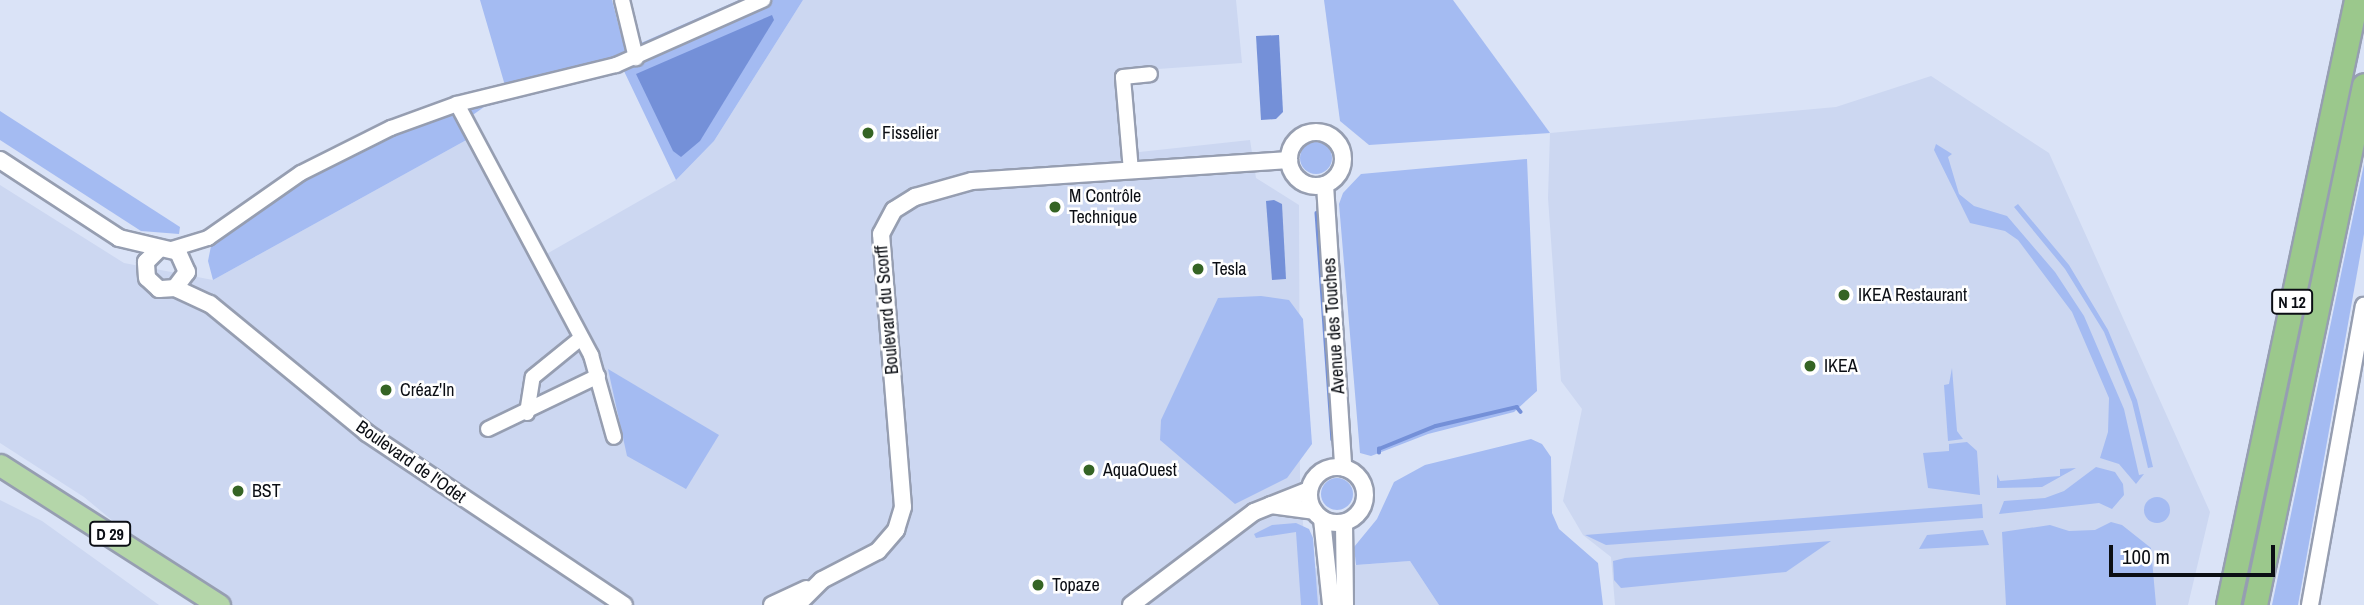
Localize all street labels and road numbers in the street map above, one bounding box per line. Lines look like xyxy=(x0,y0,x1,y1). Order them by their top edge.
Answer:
street label: Boulevard du Scorff xyxy=(871,245,903,375)
street label: Avenue des Touches xyxy=(1318,257,1350,395)
road number: N 12 xyxy=(2271,290,2313,314)
street label: Boulevard de l'Odet xyxy=(352,416,470,508)
road number: D 29 xyxy=(89,522,131,547)

